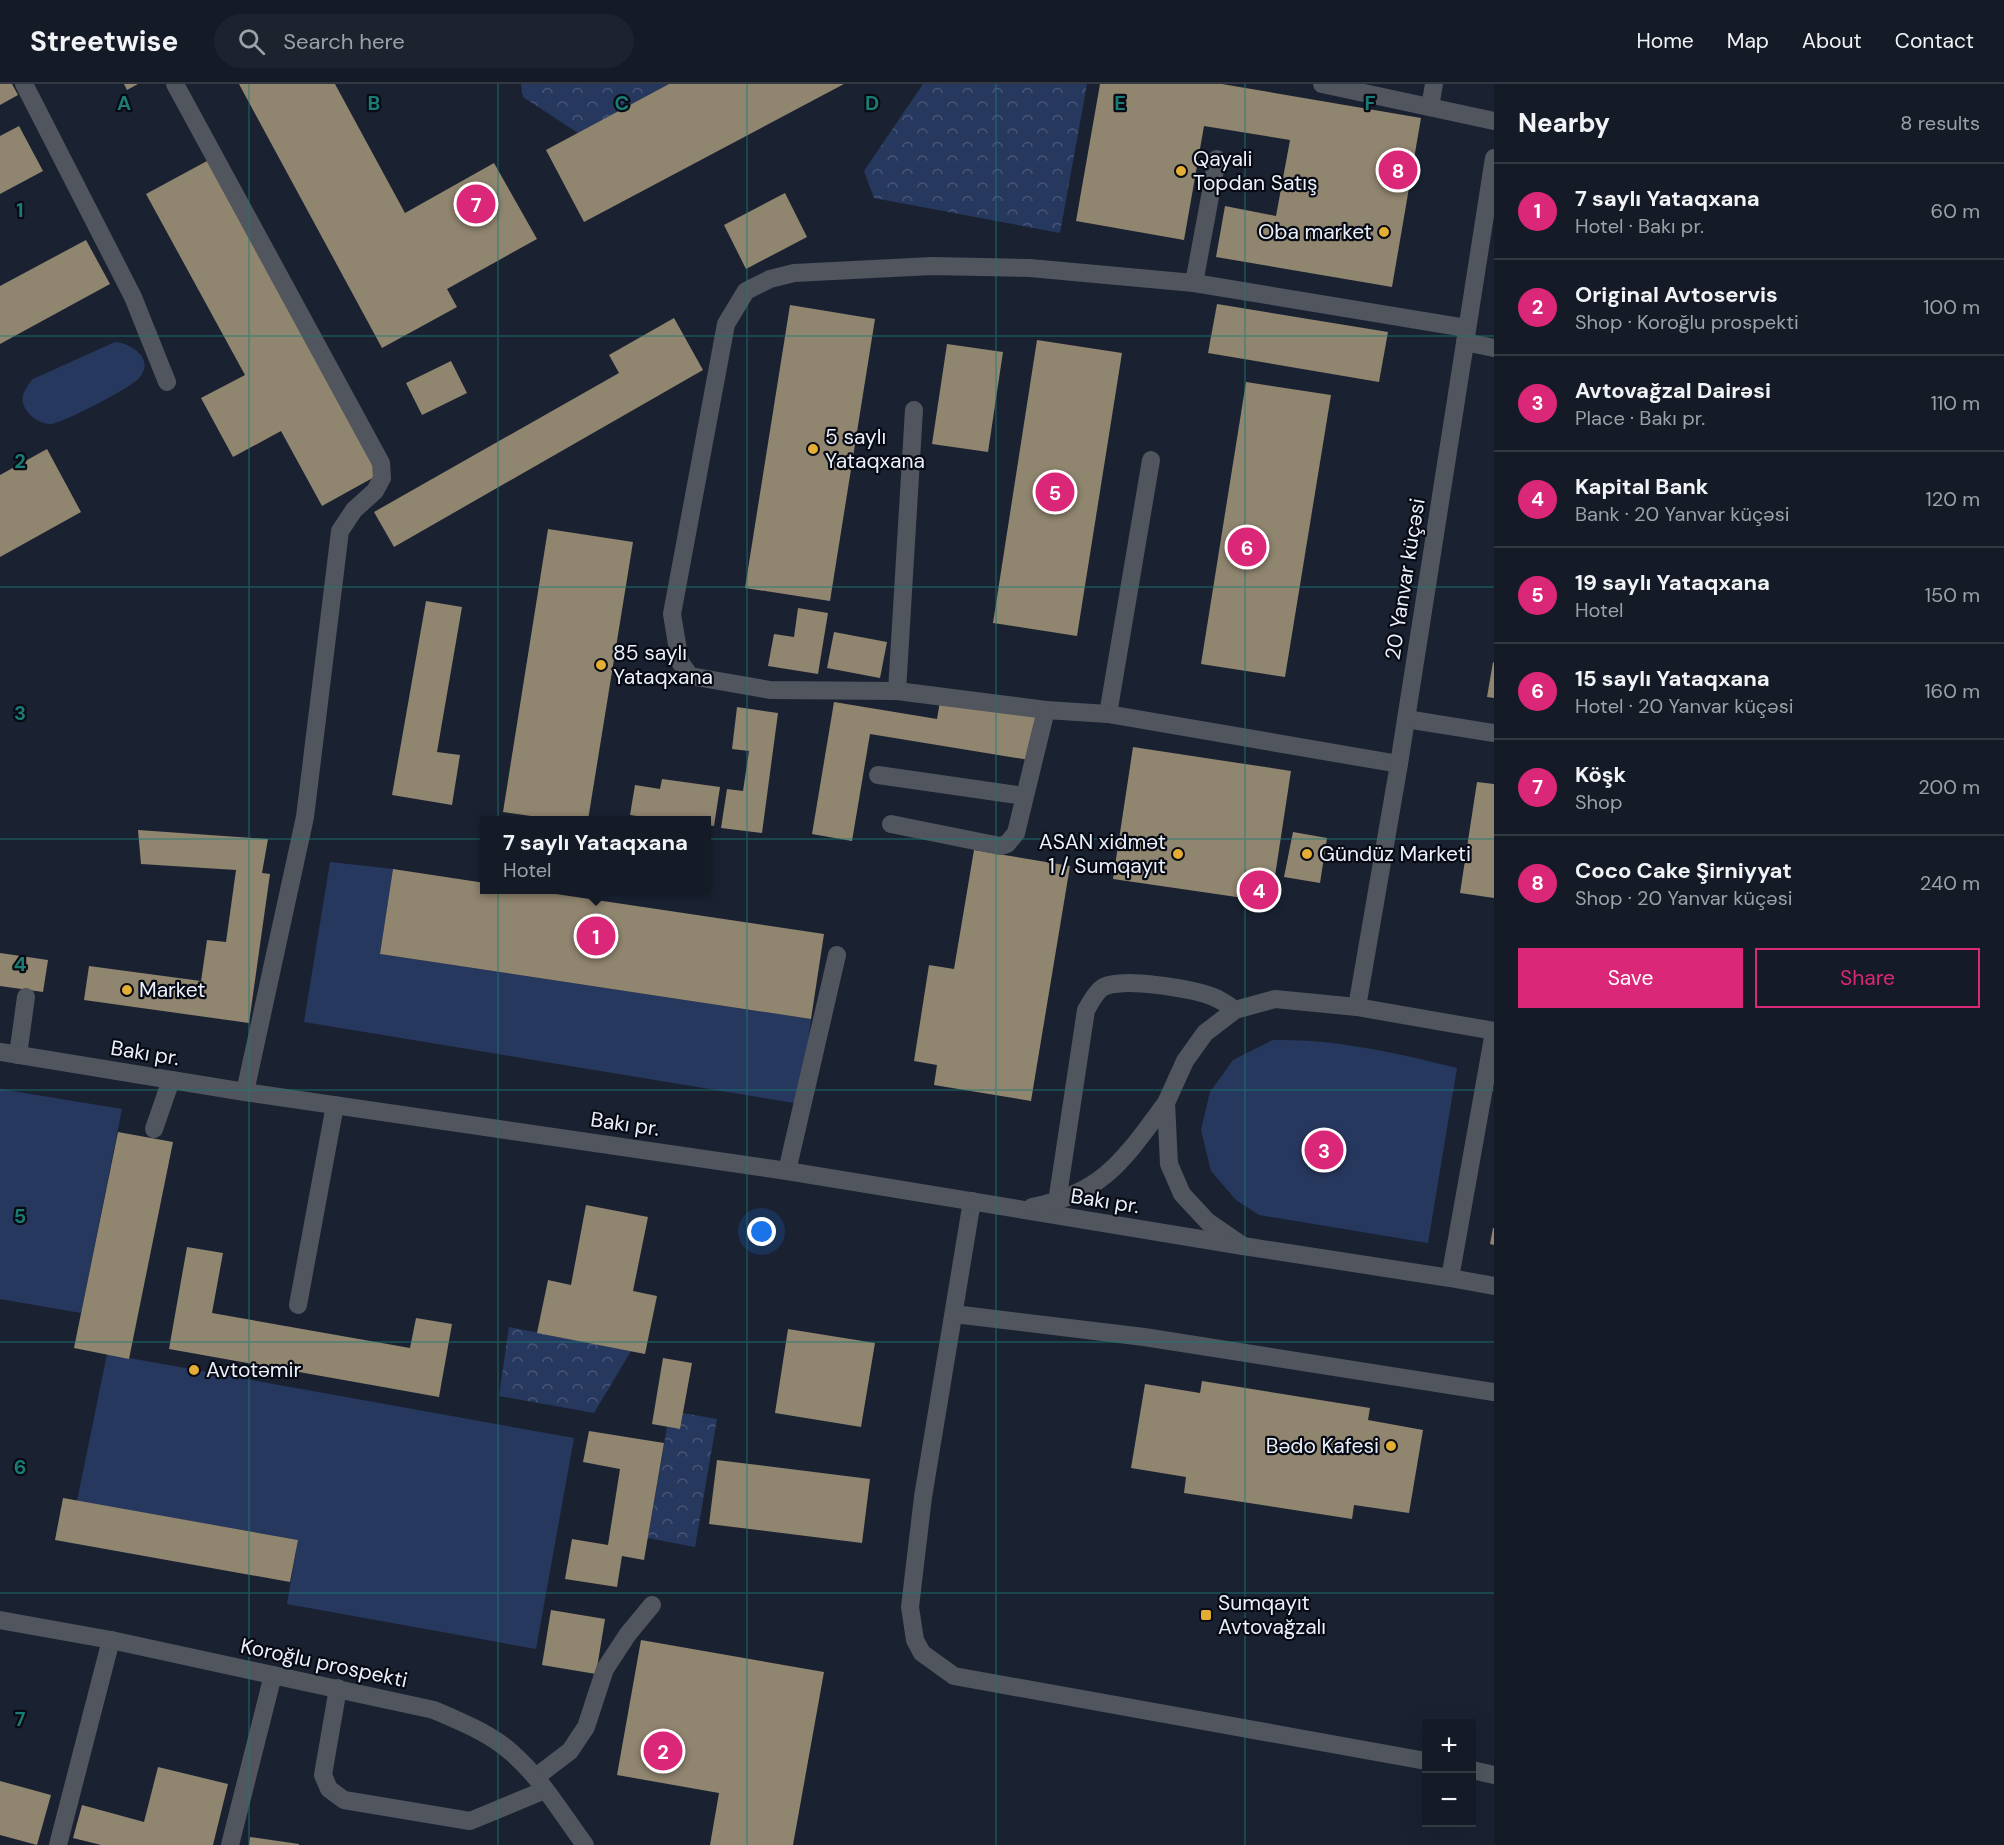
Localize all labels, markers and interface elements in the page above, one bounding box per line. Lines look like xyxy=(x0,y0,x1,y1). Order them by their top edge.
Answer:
search box xyxy=(214,14,634,68)
text: Streetwise xyxy=(30,23,178,60)
icon: search xyxy=(235,25,268,58)
text: Search here xyxy=(283,27,405,56)
text: Home xyxy=(1636,27,1694,55)
text: Map xyxy=(1727,27,1769,55)
text: About xyxy=(1802,27,1862,55)
text: Contact xyxy=(1895,27,1974,55)
text: A xyxy=(117,90,131,116)
text: B xyxy=(368,90,380,116)
text: C xyxy=(615,90,629,116)
text: D xyxy=(865,90,879,116)
text: E xyxy=(1114,90,1126,116)
text: F xyxy=(1364,90,1376,116)
text: Nearby xyxy=(1518,106,1610,140)
text: 8 results xyxy=(1900,110,1980,136)
place label: Qayali Topdan Satış xyxy=(1193,145,1318,197)
pin: 8 xyxy=(1378,148,1418,193)
marker: Qayali Topdan Satış xyxy=(1174,164,1188,178)
pin: 7 xyxy=(456,182,496,226)
text: 7 saylı Yataqxana xyxy=(1575,184,1760,213)
text: 1 xyxy=(16,197,24,223)
text: 1 xyxy=(1534,198,1541,224)
text: 60 m xyxy=(1931,198,1980,224)
text: Hotel · Bakı pr. xyxy=(1575,213,1704,239)
place label: Oba market xyxy=(1258,218,1372,246)
marker: Oba market xyxy=(1377,225,1391,239)
text: Original Avtoservis xyxy=(1575,280,1778,309)
text: 2 xyxy=(1532,294,1543,320)
text: 100 m xyxy=(1923,294,1980,320)
text: Shop · Koroğlu prospekti xyxy=(1575,309,1799,335)
text: Avtovağzal Dairəsi xyxy=(1575,376,1771,405)
text: 3 xyxy=(1531,390,1544,416)
text: 110 m xyxy=(1931,390,1980,416)
text: Place · Bakı pr. xyxy=(1575,405,1705,431)
place label: 5 saylı Yataqxana xyxy=(825,423,925,475)
marker: 5 saylı Yataqxana xyxy=(806,442,820,456)
text: 2 xyxy=(14,448,26,474)
pin: 5 xyxy=(1036,470,1074,514)
text: Kapital Bank xyxy=(1575,472,1709,501)
text: 4 xyxy=(1531,486,1544,512)
text: 120 m xyxy=(1926,486,1980,512)
street label: 20 Yanvar küçəsi xyxy=(1378,496,1432,662)
text: Bank · 20 Yanvar küçəsi xyxy=(1575,501,1790,527)
pin: 6 xyxy=(1228,524,1266,570)
text: 19 saylı Yataqxana xyxy=(1575,568,1770,597)
text: 5 xyxy=(1531,582,1544,608)
text: 150 m xyxy=(1925,582,1980,608)
text: Hotel xyxy=(1575,597,1623,623)
place label: 85 saylı Yataqxana xyxy=(613,639,713,691)
marker: 85 saylı Yataqxana xyxy=(594,658,608,672)
text: 15 saylı Yataqxana xyxy=(1575,664,1770,693)
text: 6 xyxy=(1531,678,1544,704)
text: 160 m xyxy=(1924,678,1980,704)
text: Hotel · 20 Yanvar küçəsi xyxy=(1575,693,1794,719)
text: 3 xyxy=(14,700,26,726)
text: Köşk xyxy=(1575,760,1626,789)
text: 7 xyxy=(1532,774,1543,800)
text: 200 m xyxy=(1918,774,1980,800)
text: Shop xyxy=(1575,789,1622,815)
popup xyxy=(480,816,711,894)
text: 7 saylı Yataqxana xyxy=(503,828,688,857)
place label: ASAN xidmət 1 / Sumqayıt xyxy=(1039,828,1166,880)
place label: Gündüz Marketi xyxy=(1319,840,1471,868)
marker: ASAN xidmət 1 / Sumqayıt xyxy=(1171,847,1185,861)
marker: Gündüz Marketi xyxy=(1300,847,1314,861)
text: Coco Cake Şirniyyat xyxy=(1575,856,1792,885)
text: Hotel xyxy=(503,857,552,883)
pin: 4 xyxy=(1240,868,1278,912)
text: 8 xyxy=(1531,870,1544,896)
text: 240 m xyxy=(1920,870,1980,896)
text: Shop · 20 Yanvar küçəsi xyxy=(1575,885,1793,911)
pin: 1 xyxy=(576,914,616,958)
button: Save xyxy=(1518,948,1743,1008)
button: Share xyxy=(1755,948,1980,1008)
text: 4 xyxy=(14,951,27,977)
place label: Market xyxy=(139,976,206,1004)
marker: Market xyxy=(120,983,134,997)
street label: Bakı pr. xyxy=(109,1034,181,1072)
street label: Bakı pr. xyxy=(589,1105,661,1143)
pin: 3 xyxy=(1304,1128,1344,1172)
street label: Bakı pr. xyxy=(1069,1182,1141,1220)
text: 5 xyxy=(14,1203,26,1229)
your location xyxy=(747,1217,776,1246)
place label: Avtotəmir xyxy=(206,1356,302,1384)
marker: Avtotəmir xyxy=(187,1363,201,1377)
place label: Bədo Kafesi xyxy=(1266,1432,1379,1460)
marker: Bədo Kafesi xyxy=(1384,1439,1398,1453)
text: 6 xyxy=(14,1454,26,1480)
place label: Sumqayıt Avtovağzalı xyxy=(1218,1589,1326,1641)
marker: Sumqayıt Avtovağzalı xyxy=(1199,1608,1213,1622)
street label: Koroğlu prospekti xyxy=(238,1632,410,1694)
text: 7 xyxy=(15,1706,26,1732)
map controls xyxy=(1422,1719,1476,1827)
button: + xyxy=(1422,1719,1476,1773)
pin: 2 xyxy=(644,1728,682,1774)
button: − xyxy=(1422,1773,1476,1827)

